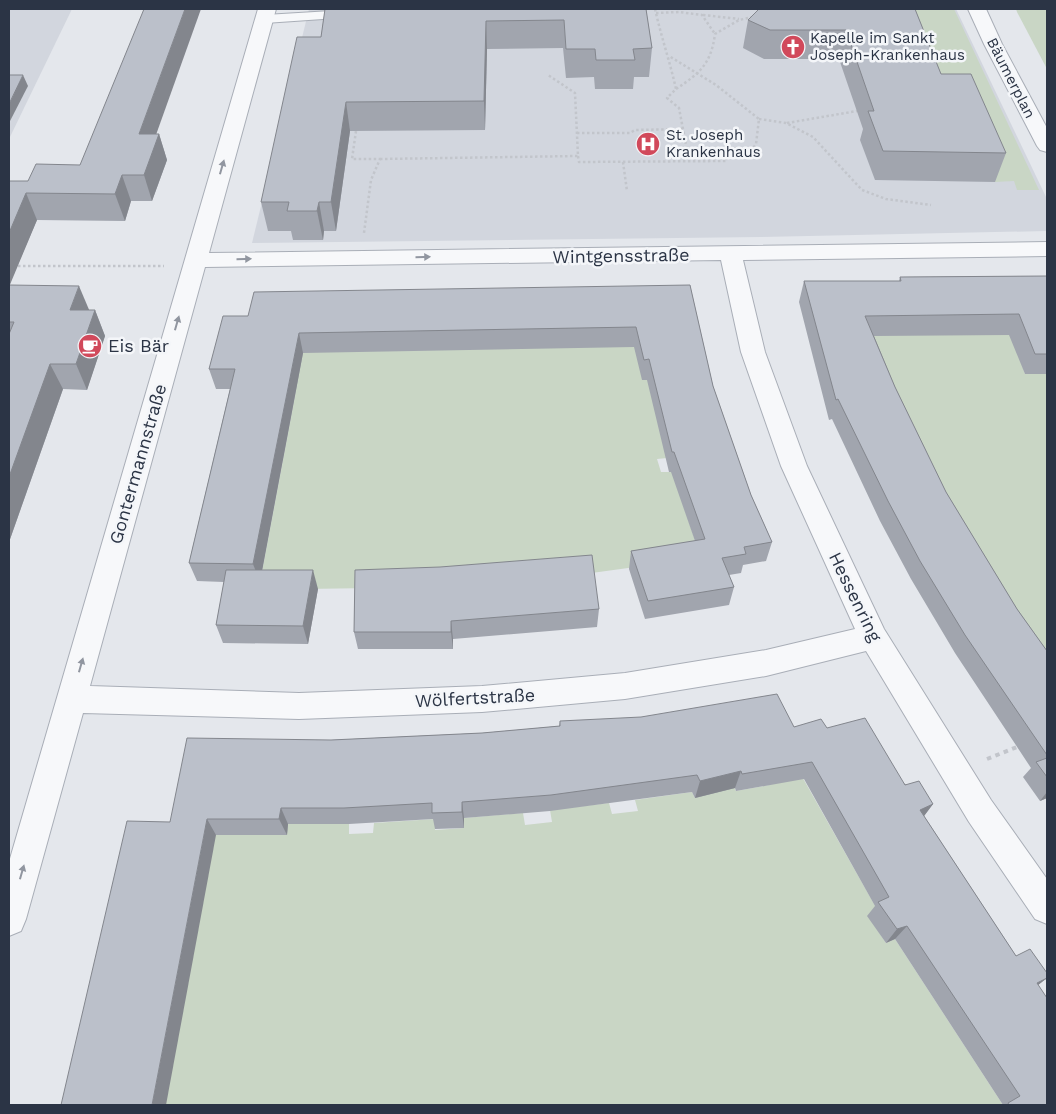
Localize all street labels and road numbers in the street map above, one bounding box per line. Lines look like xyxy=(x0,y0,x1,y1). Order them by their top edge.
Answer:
street label: Bäumerplan xyxy=(983,35,1039,121)
street label: Wintgensstraße xyxy=(552,244,690,267)
street label: Gontermannstraße xyxy=(105,381,170,546)
street label: Hessenring xyxy=(825,549,886,645)
street label: Wölfertstraße xyxy=(414,684,536,711)

